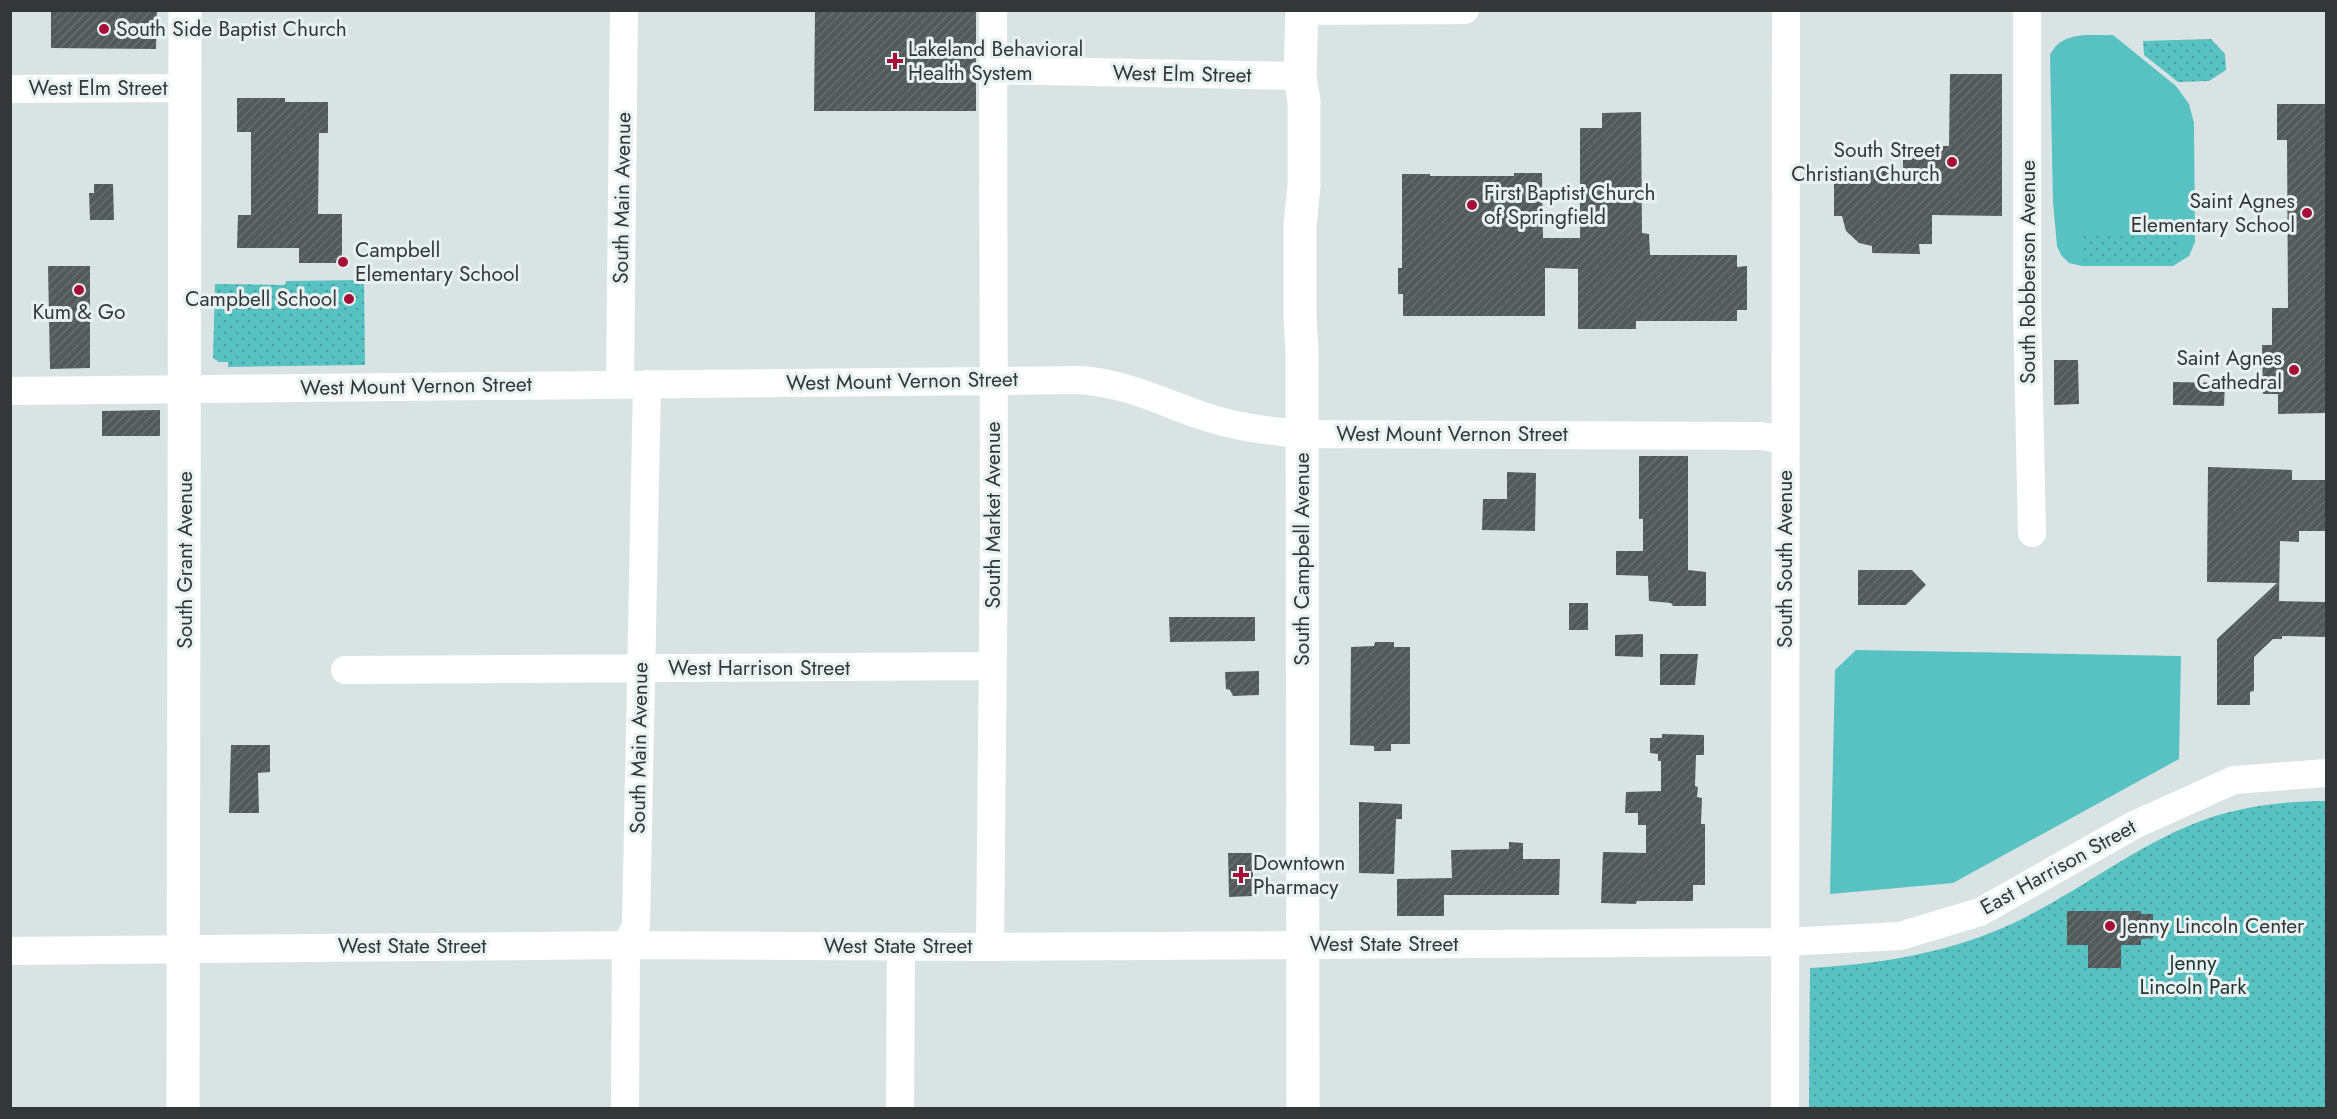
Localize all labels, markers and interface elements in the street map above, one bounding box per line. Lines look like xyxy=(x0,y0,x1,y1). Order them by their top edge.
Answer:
place label: South Side Baptist Church xyxy=(116,14,347,44)
marker: South Side Baptist Church xyxy=(97,22,111,36)
place label: Lakeland Behavioral Health System xyxy=(908,34,1083,88)
marker: Lakeland Behavioral Health System xyxy=(886,52,904,70)
street label: West Elm Street xyxy=(1112,58,1252,90)
street label: West Elm Street xyxy=(29,73,167,103)
street label: South Main Avenue xyxy=(606,112,638,284)
place label: South Street Christian Church xyxy=(1791,135,1940,189)
marker: South Street Christian Church xyxy=(1945,155,1959,169)
street label: South Robberson Avenue xyxy=(2013,160,2043,384)
place label: First Baptist Church of Springfield xyxy=(1484,178,1655,232)
place label: Saint Agnes Elementary School xyxy=(2131,186,2295,240)
marker: First Baptist Church of Springfield xyxy=(1465,198,1479,212)
marker: Saint Agnes Elementary School xyxy=(2300,206,2314,220)
place label: Campbell Elementary School xyxy=(355,235,519,289)
marker: Campbell Elementary School xyxy=(336,255,350,269)
marker: Kum & Go xyxy=(72,283,86,297)
place label: Campbell School xyxy=(185,284,337,314)
marker: Campbell School xyxy=(342,292,356,306)
place label: Kum & Go xyxy=(32,297,126,327)
place label: Saint Agnes Cathedral xyxy=(2176,343,2282,397)
marker: Saint Agnes Cathedral xyxy=(2287,363,2301,377)
street label: West Mount Vernon Street xyxy=(786,364,1018,398)
street label: West Mount Vernon Street xyxy=(300,369,532,403)
street label: West Mount Vernon Street xyxy=(1336,419,1568,449)
street label: South Market Avenue xyxy=(978,421,1008,609)
street label: South Campbell Avenue xyxy=(1287,452,1317,666)
street label: South South Avenue xyxy=(1770,470,1800,648)
street label: South Grant Avenue xyxy=(170,471,200,649)
street label: West Harrison Street xyxy=(668,653,850,683)
street label: South Main Avenue xyxy=(623,662,655,834)
street label: East Harrison Street xyxy=(1975,812,2141,922)
place label: Downtown Pharmacy xyxy=(1253,848,1345,902)
marker: Downtown Pharmacy xyxy=(1234,868,1248,882)
place label: Jenny Lincoln Center xyxy=(2119,911,2305,941)
marker: Jenny Lincoln Center xyxy=(2103,919,2117,933)
street label: West State Street xyxy=(1310,929,1458,959)
street label: West State Street xyxy=(338,931,486,961)
street label: West State Street xyxy=(824,931,972,961)
park label: Jenny Lincoln Park xyxy=(2139,948,2247,1002)

